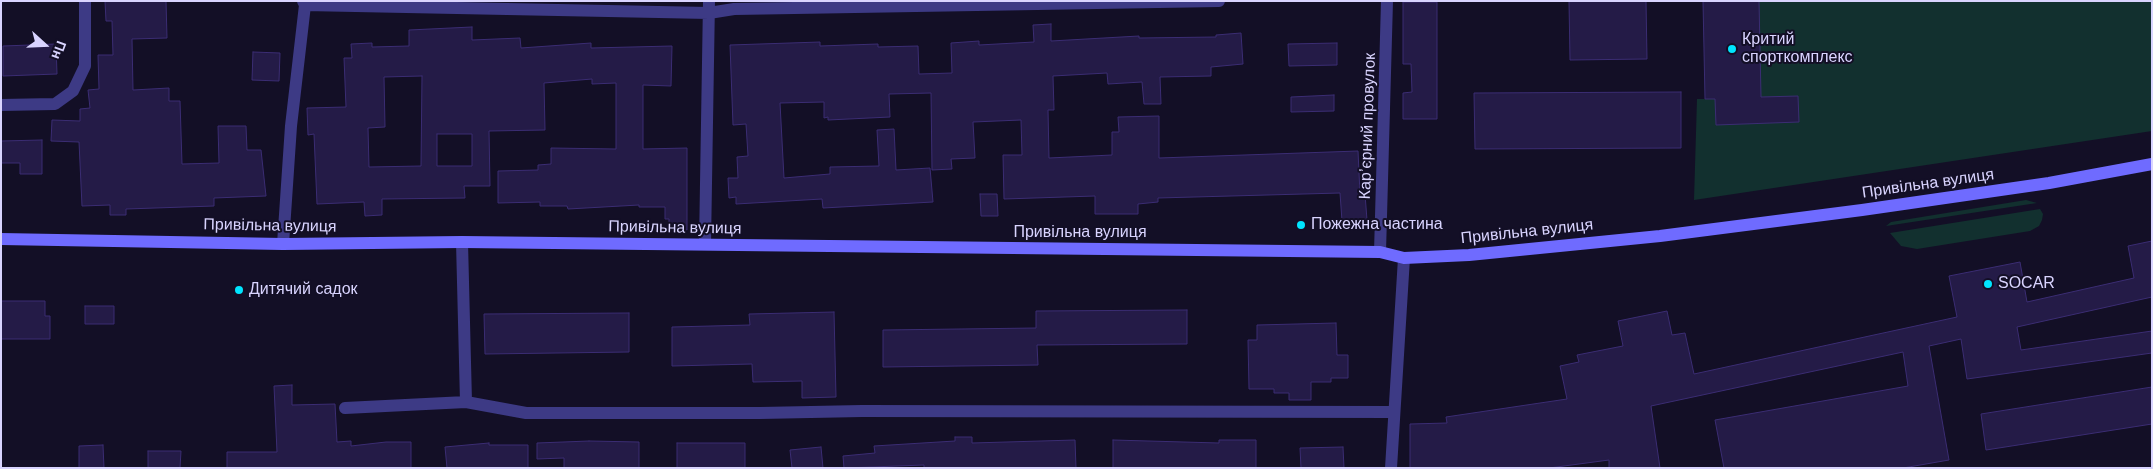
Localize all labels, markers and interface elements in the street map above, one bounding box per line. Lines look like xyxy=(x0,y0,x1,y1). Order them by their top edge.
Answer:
north arrow xyxy=(20,20,70,70)
place label: Критий спорткомплекс xyxy=(1742,30,1853,68)
text: Пн xyxy=(48,39,70,62)
marker: Критий спорткомплекс xyxy=(1726,43,1738,55)
street label: Карʼєрний провулок xyxy=(1356,52,1380,200)
street label: Привільна вулиця xyxy=(1861,165,1995,203)
street label: Привільна вулиця xyxy=(203,215,337,237)
place label: Пожежна частина xyxy=(1311,215,1443,235)
street label: Привільна вулиця xyxy=(1460,215,1594,249)
street label: Привільна вулиця xyxy=(608,217,742,239)
marker: Пожежна частина xyxy=(1295,219,1307,231)
street label: Привільна вулиця xyxy=(1013,223,1147,243)
place label: SOCAR xyxy=(1998,274,2055,294)
marker: SOCAR xyxy=(1982,278,1994,290)
place label: Дитячий садок xyxy=(249,280,358,300)
marker: Дитячий садок xyxy=(233,284,245,296)

